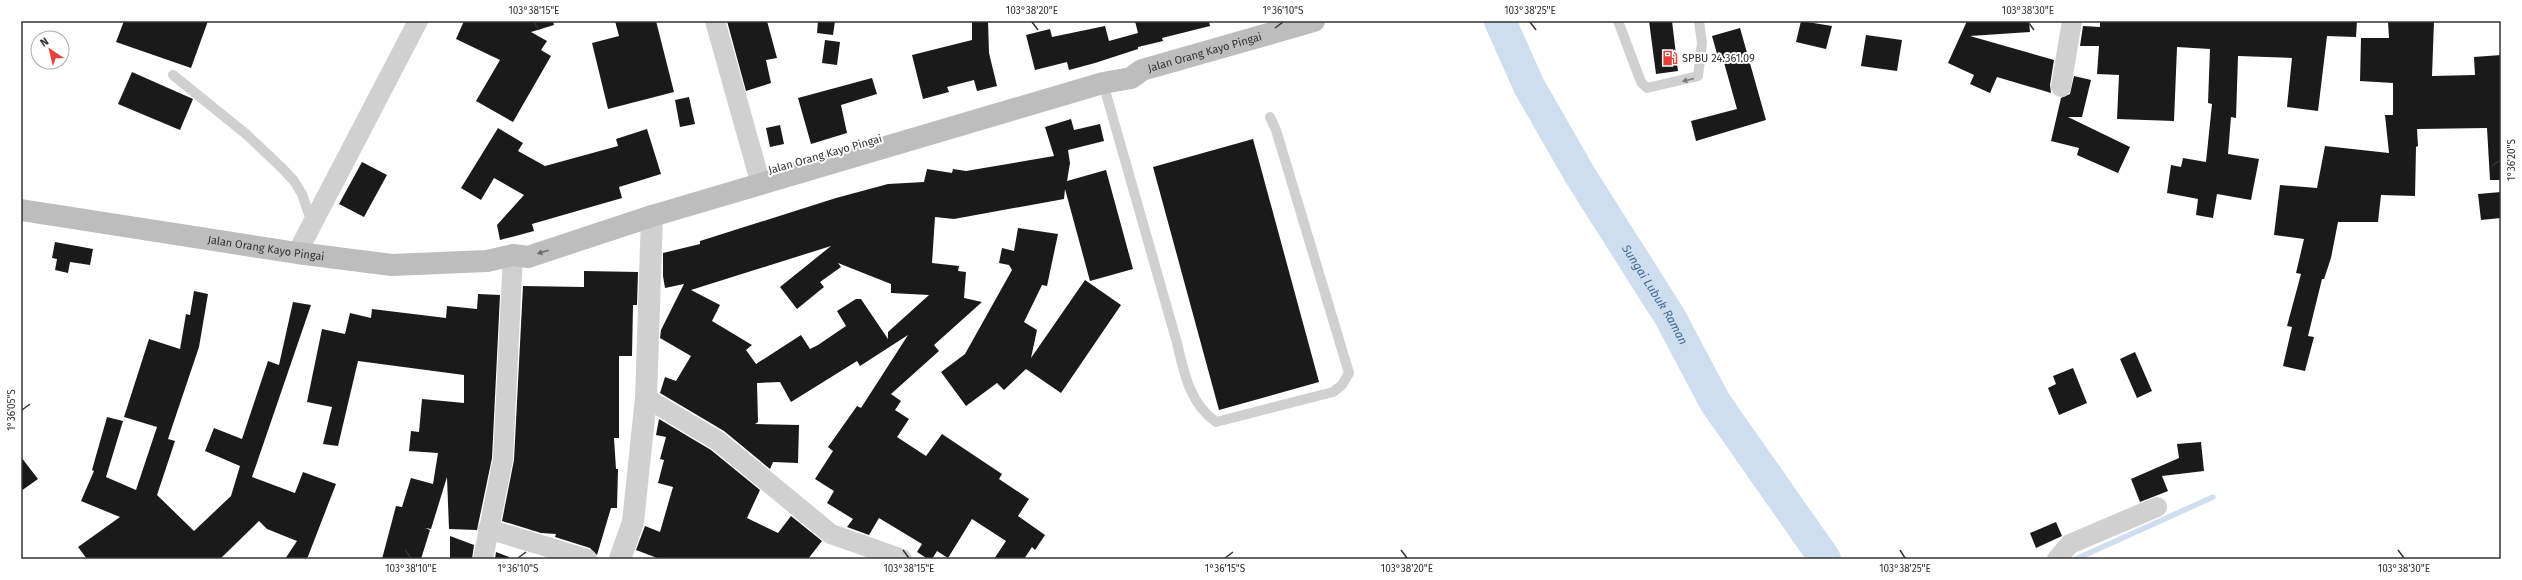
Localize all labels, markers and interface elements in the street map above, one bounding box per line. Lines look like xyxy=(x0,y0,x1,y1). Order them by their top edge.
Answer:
text: 103°38'15"E xyxy=(509,5,559,17)
text: 103°38'20"E xyxy=(1006,5,1058,17)
text: 1°36'10"S xyxy=(1262,5,1304,17)
text: 103°38'25"E xyxy=(1504,5,1556,17)
text: 103°38'30"E xyxy=(2002,5,2054,17)
north arrow xyxy=(30,30,70,70)
street label: Jalan Orang Kayo Pingai xyxy=(1146,30,1263,75)
text: N xyxy=(38,35,51,50)
fuel station icon: SPBU 24.361.09 xyxy=(1661,49,1679,67)
place label: SPBU 24.361.09 xyxy=(1682,52,1755,65)
one-way arrow xyxy=(1681,77,1694,83)
street label: Jalan Orang Kayo Pingai xyxy=(767,132,884,177)
text: 1°36'20"S xyxy=(2506,139,2518,181)
street label: Jalan Orang Kayo Pingai xyxy=(207,233,325,263)
water label: Sungai Lubuk Raman xyxy=(1618,241,1690,347)
one-way arrow xyxy=(536,249,548,255)
text: 1°36'05"S xyxy=(6,389,18,431)
text: 103°38'10"E xyxy=(385,563,437,575)
text: 1°36'10"S xyxy=(497,563,539,575)
text: 103°38'15"E xyxy=(884,563,934,575)
text: 1°36'15"S xyxy=(1205,563,1246,575)
text: 103°38'20"E xyxy=(1381,563,1433,575)
text: 103°38'25"E xyxy=(1879,563,1931,575)
text: 103°38'30"E xyxy=(2378,563,2430,575)

